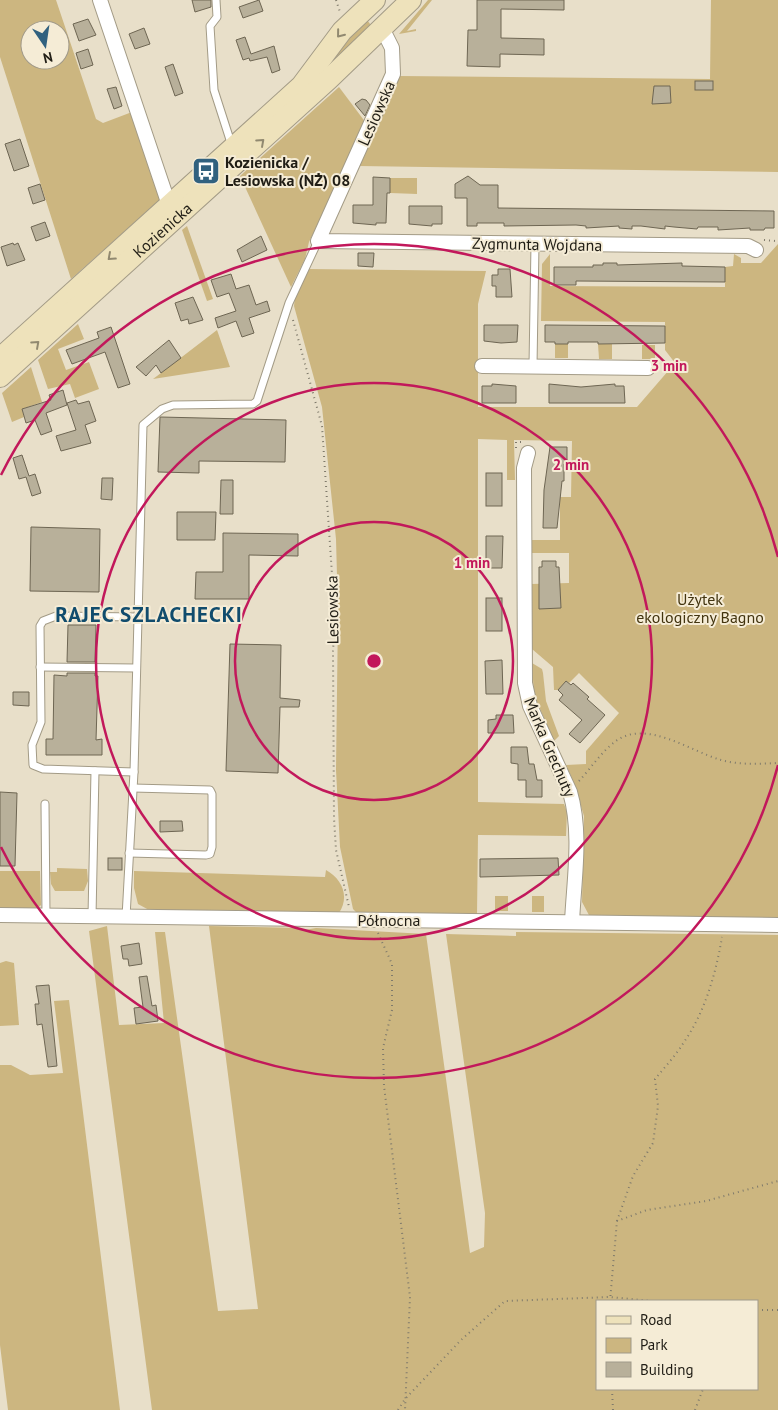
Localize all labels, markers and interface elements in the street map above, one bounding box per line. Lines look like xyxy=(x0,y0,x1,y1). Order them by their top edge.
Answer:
north arrow xyxy=(20,20,70,70)
one-way arrow xyxy=(337,29,346,38)
text: N xyxy=(41,48,54,67)
street label: Lesiowska xyxy=(353,77,399,149)
one-way arrow xyxy=(255,138,264,147)
place label: Kozienicka / Lesiowska (NŻ) 08 xyxy=(225,152,350,190)
bus stop icon: Kozienicka / Lesiowska (NŻ) 08 xyxy=(191,156,221,186)
street label: Kozienicka xyxy=(129,198,196,262)
street label: Zygmunta Wojdana xyxy=(472,233,602,255)
one-way arrow xyxy=(108,251,117,260)
one-way arrow xyxy=(31,341,40,350)
text: 3 min xyxy=(651,356,687,375)
text: 2 min xyxy=(553,455,589,474)
text: 1 min xyxy=(454,553,490,572)
street label: Lesiowska xyxy=(321,575,343,645)
park label: Użytek ekologiczny Bagno xyxy=(636,589,764,627)
district label: RAJEC SZLACHECKI xyxy=(55,601,243,628)
centre of rings xyxy=(365,652,383,670)
street label: Marka Grechuty xyxy=(520,694,580,800)
street label: Północna xyxy=(358,910,420,930)
legend xyxy=(596,1300,758,1390)
text: Road xyxy=(640,1310,672,1329)
text: Park xyxy=(640,1335,668,1354)
text: Building xyxy=(640,1360,694,1379)

